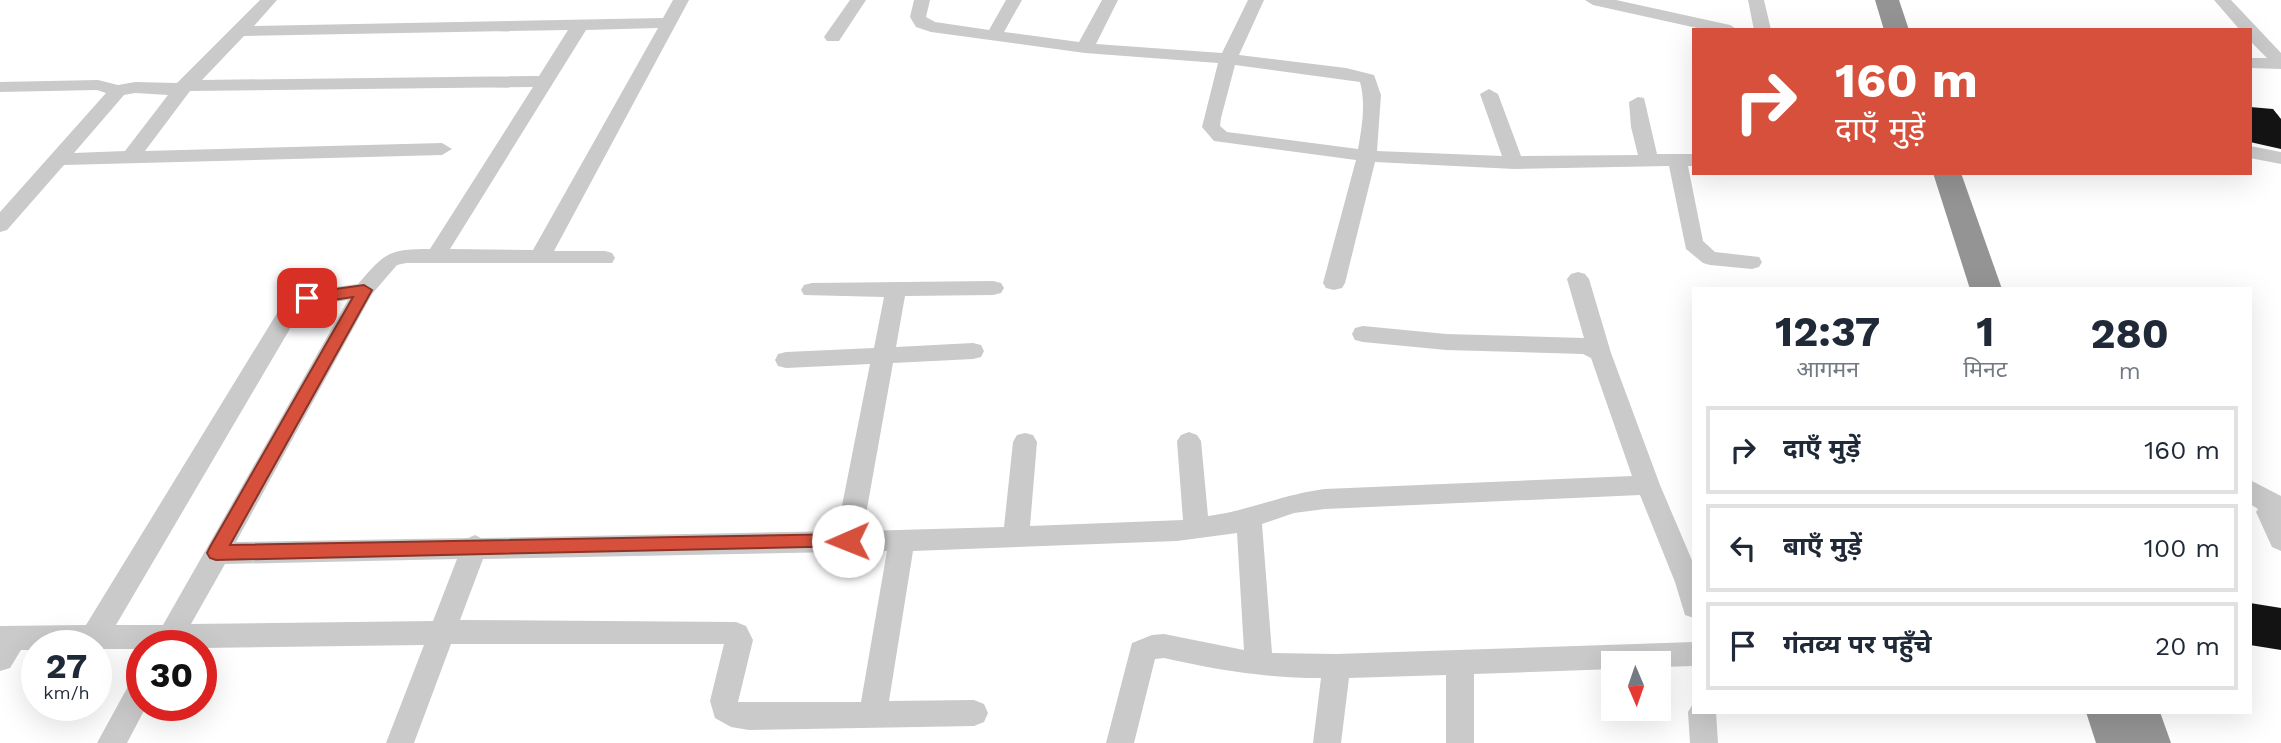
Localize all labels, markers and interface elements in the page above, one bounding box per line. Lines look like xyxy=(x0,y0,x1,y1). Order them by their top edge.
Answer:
text: 160 m xyxy=(1835,51,1978,109)
icon: right xyxy=(1720,56,1811,147)
text: दाएँ मुड़ें xyxy=(1835,110,1925,148)
pin xyxy=(277,268,337,328)
icon: arrive xyxy=(288,279,326,317)
text: 12:37 xyxy=(1775,307,1880,356)
text: 1 xyxy=(1976,307,1994,356)
text: 280 xyxy=(2090,309,2169,358)
text: आगमन xyxy=(1796,356,1859,383)
text: मिनट xyxy=(1963,356,2007,383)
text: m xyxy=(2119,358,2141,385)
icon: right xyxy=(1724,431,1762,469)
text: दाएँ मुड़ें xyxy=(1783,433,1860,463)
text: 160 m xyxy=(2144,435,2220,465)
position arrow xyxy=(811,504,885,578)
icon: left xyxy=(1724,529,1762,567)
text: बाएँ मुड़ें xyxy=(1783,531,1862,561)
text: 100 m xyxy=(2144,533,2220,563)
icon: arrive xyxy=(1724,627,1762,665)
text: गंतव्य पर पहुँचे xyxy=(1783,629,1932,659)
speed limit sign: 30 xyxy=(126,630,217,721)
text: 20 m xyxy=(2155,631,2220,661)
text: 27 xyxy=(46,645,87,687)
north arrow xyxy=(1601,651,1671,721)
map controls xyxy=(1601,651,1671,721)
text: km/h xyxy=(43,682,90,703)

